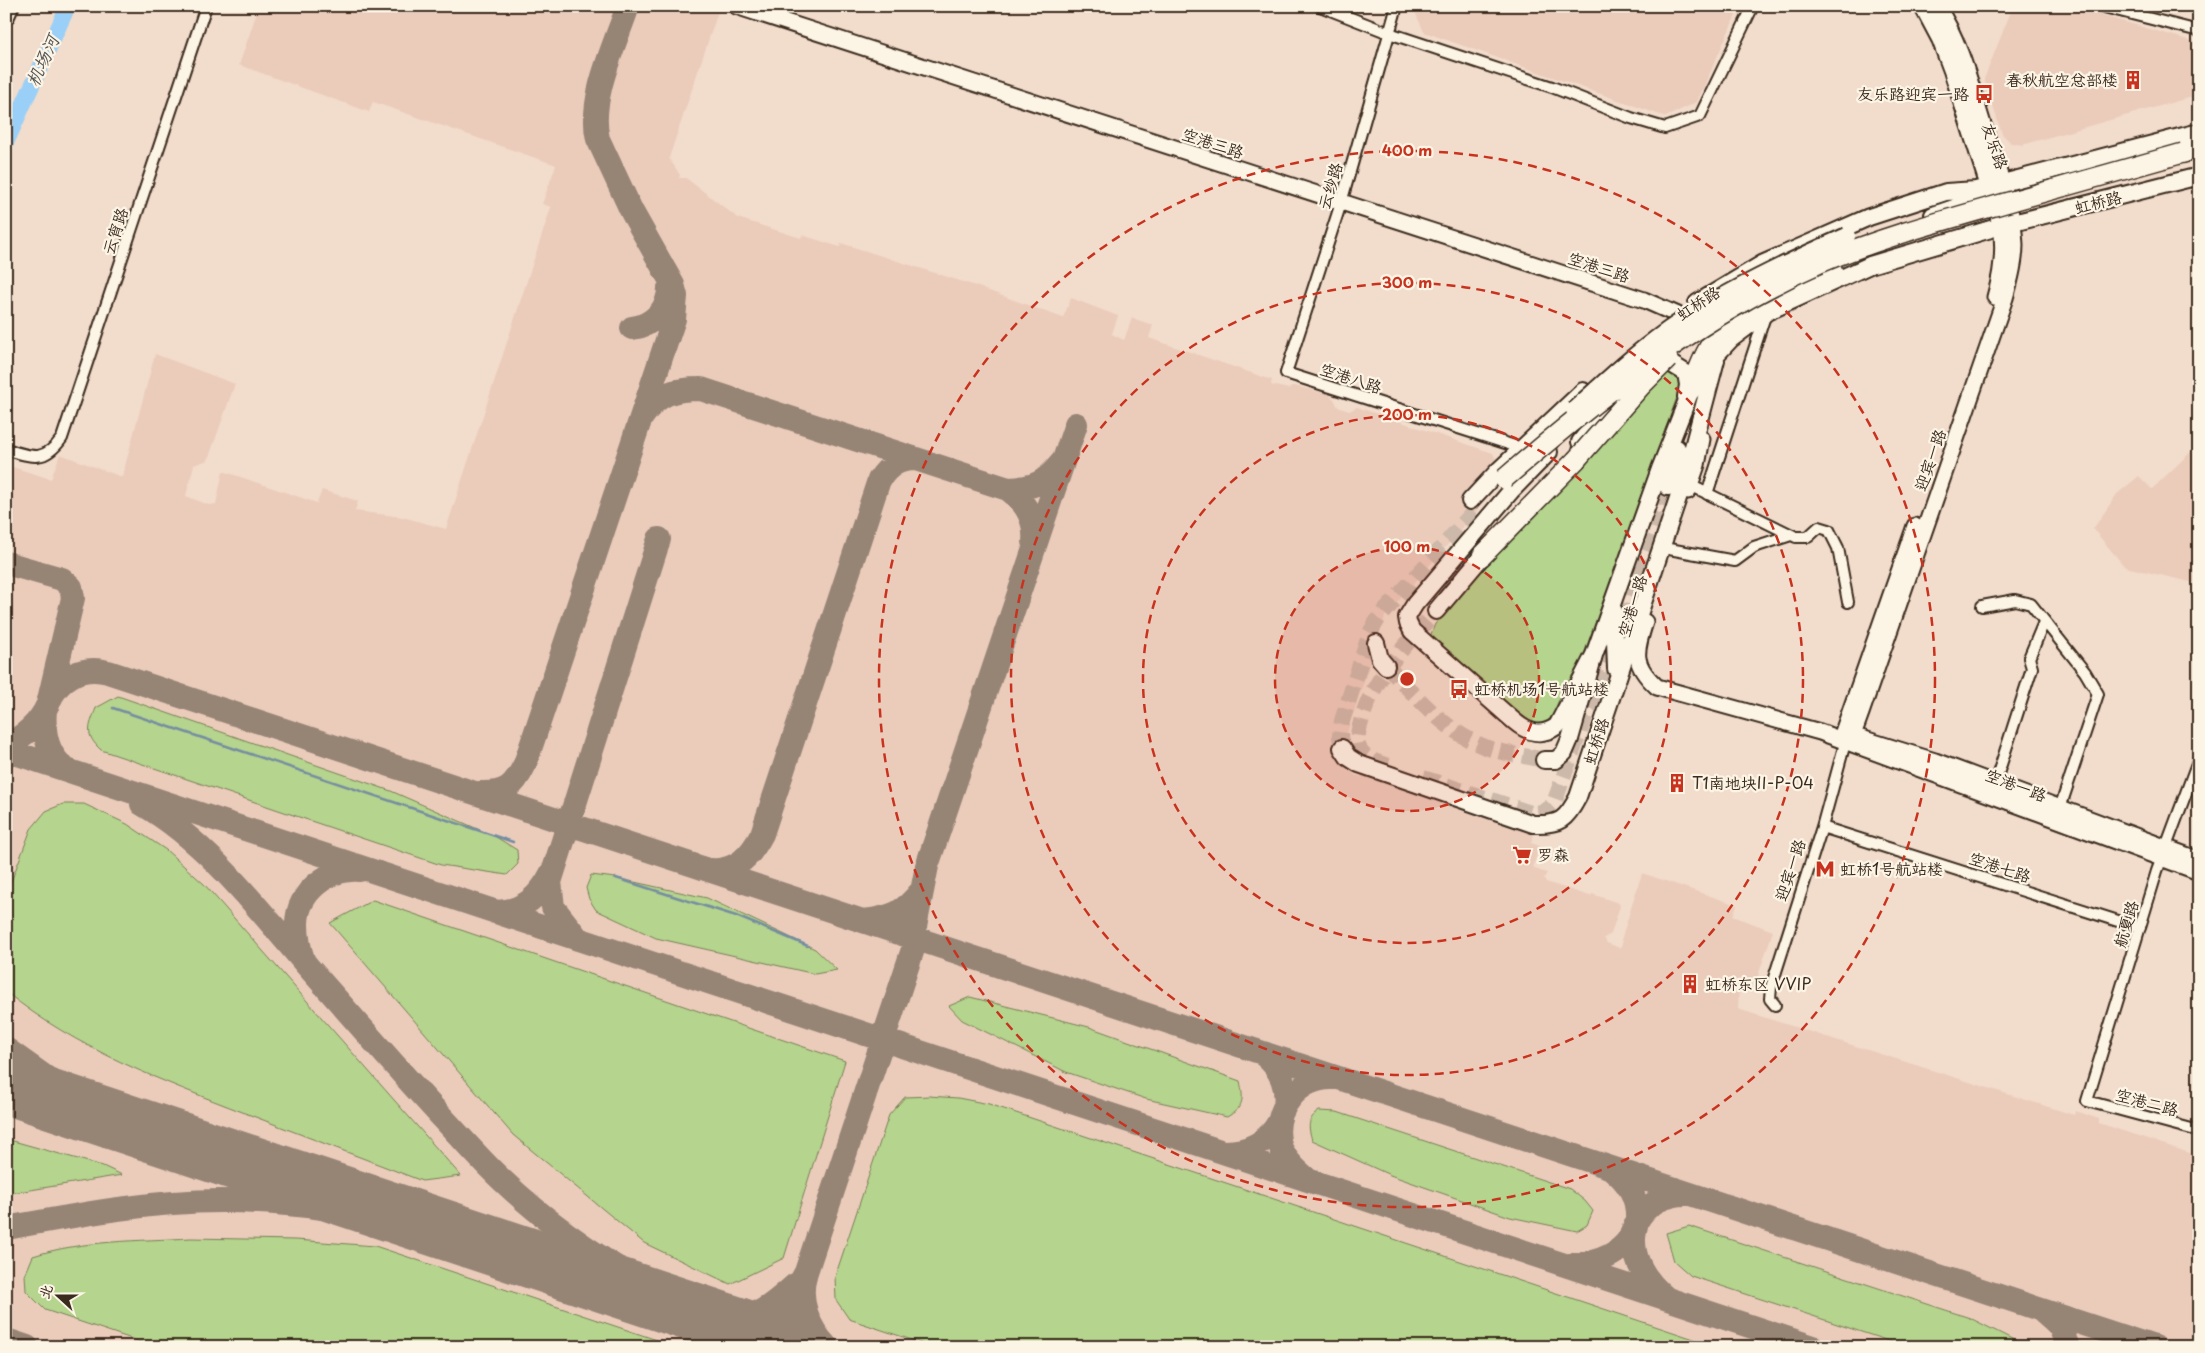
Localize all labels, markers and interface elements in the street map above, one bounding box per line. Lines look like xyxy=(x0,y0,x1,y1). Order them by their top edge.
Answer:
water label: 机场河 xyxy=(18,27,66,91)
place label: 春秋航空总部楼 xyxy=(2006,67,2118,91)
building icon: 春秋航空总部楼 xyxy=(2122,69,2144,91)
place label: 友乐路迎宾一路 xyxy=(1857,81,1969,105)
bus stop icon: 友乐路迎宾一路 xyxy=(1973,83,1995,105)
street label: 友乐路 xyxy=(1977,119,2015,172)
street label: 空港三路 xyxy=(1179,121,1247,163)
text: 400 m xyxy=(1382,138,1432,161)
street label: 云纱路 xyxy=(1311,159,1348,212)
street label: 虹桥路 xyxy=(2072,184,2124,218)
street label: 云宵路 xyxy=(95,204,133,257)
street label: 空港三路 xyxy=(1565,245,1633,287)
text: 300 m xyxy=(1382,270,1432,293)
street label: 虹桥路 xyxy=(1671,279,1724,325)
street label: 空港八路 xyxy=(1317,356,1385,398)
text: 200 m xyxy=(1382,402,1432,425)
street label: 迎宾一路 xyxy=(1907,426,1951,494)
text: 100 m xyxy=(1384,534,1430,557)
street label: 空港一路 xyxy=(1610,572,1652,640)
centre of rings xyxy=(1398,670,1416,688)
place label: 虹桥机场1号航站楼 xyxy=(1474,676,1609,700)
bus stop icon: 虹桥机场1号航站楼 xyxy=(1448,678,1470,700)
street label: 虹桥路 xyxy=(1576,714,1614,767)
street label: 空港一路 xyxy=(1982,761,2051,807)
place label: T1南地块II-P-04 xyxy=(1692,770,1814,794)
building icon: T1南地块II-P-04 xyxy=(1666,772,1688,794)
street label: 迎宾一路 xyxy=(1768,836,1810,904)
place label: 罗森 xyxy=(1537,842,1569,866)
supermarket icon: 罗森 xyxy=(1511,844,1533,866)
street label: 空港七路 xyxy=(1966,845,2034,887)
place label: 虹桥1号航站楼 xyxy=(1840,856,1943,880)
metro station icon: 虹桥1号航站楼 xyxy=(1814,858,1836,880)
street label: 航夏路 xyxy=(2107,897,2144,950)
place label: 虹桥东区 VVIP xyxy=(1705,971,1812,995)
building icon: 虹桥东区 VVIP xyxy=(1679,973,1701,995)
street label: 空港二路 xyxy=(2113,1081,2181,1121)
north arrow xyxy=(32,1270,82,1320)
text: 北 xyxy=(33,1281,58,1301)

